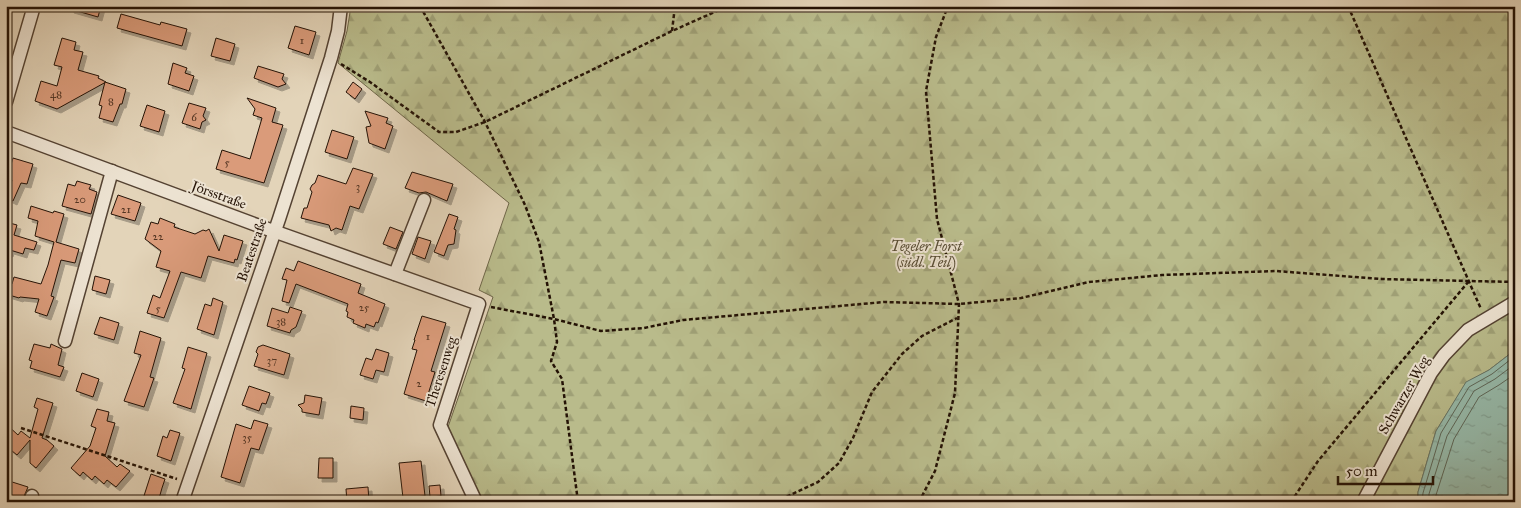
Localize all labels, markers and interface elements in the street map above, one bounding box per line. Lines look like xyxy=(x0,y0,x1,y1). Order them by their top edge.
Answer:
house number: 1 xyxy=(300,34,304,47)
house number: 48 xyxy=(50,88,62,101)
house number: 8 xyxy=(108,95,114,108)
house number: 6 xyxy=(191,111,197,124)
house number: 5 xyxy=(224,156,230,169)
street label: Jörsstraße xyxy=(187,177,249,214)
house number: 3 xyxy=(356,180,360,193)
house number: 20 xyxy=(74,193,86,206)
house number: 21 xyxy=(121,203,131,216)
street label: Beatestraße xyxy=(233,216,271,284)
house number: 22 xyxy=(153,230,164,243)
park label: Tegeler Forst (südl. Teil) xyxy=(890,238,963,272)
house number: 25 xyxy=(359,301,369,314)
house number: 5 xyxy=(155,302,161,315)
house number: 38 xyxy=(276,315,286,328)
house number: 1 xyxy=(426,330,430,343)
street label: Theresenweg xyxy=(421,334,461,410)
street label: Schwarzer Weg xyxy=(1375,352,1433,437)
house number: 37 xyxy=(267,354,277,367)
house number: 2 xyxy=(416,377,422,390)
house number: 35 xyxy=(242,431,252,444)
scale bar xyxy=(1338,453,1434,485)
text: 50 m xyxy=(1346,462,1378,480)

